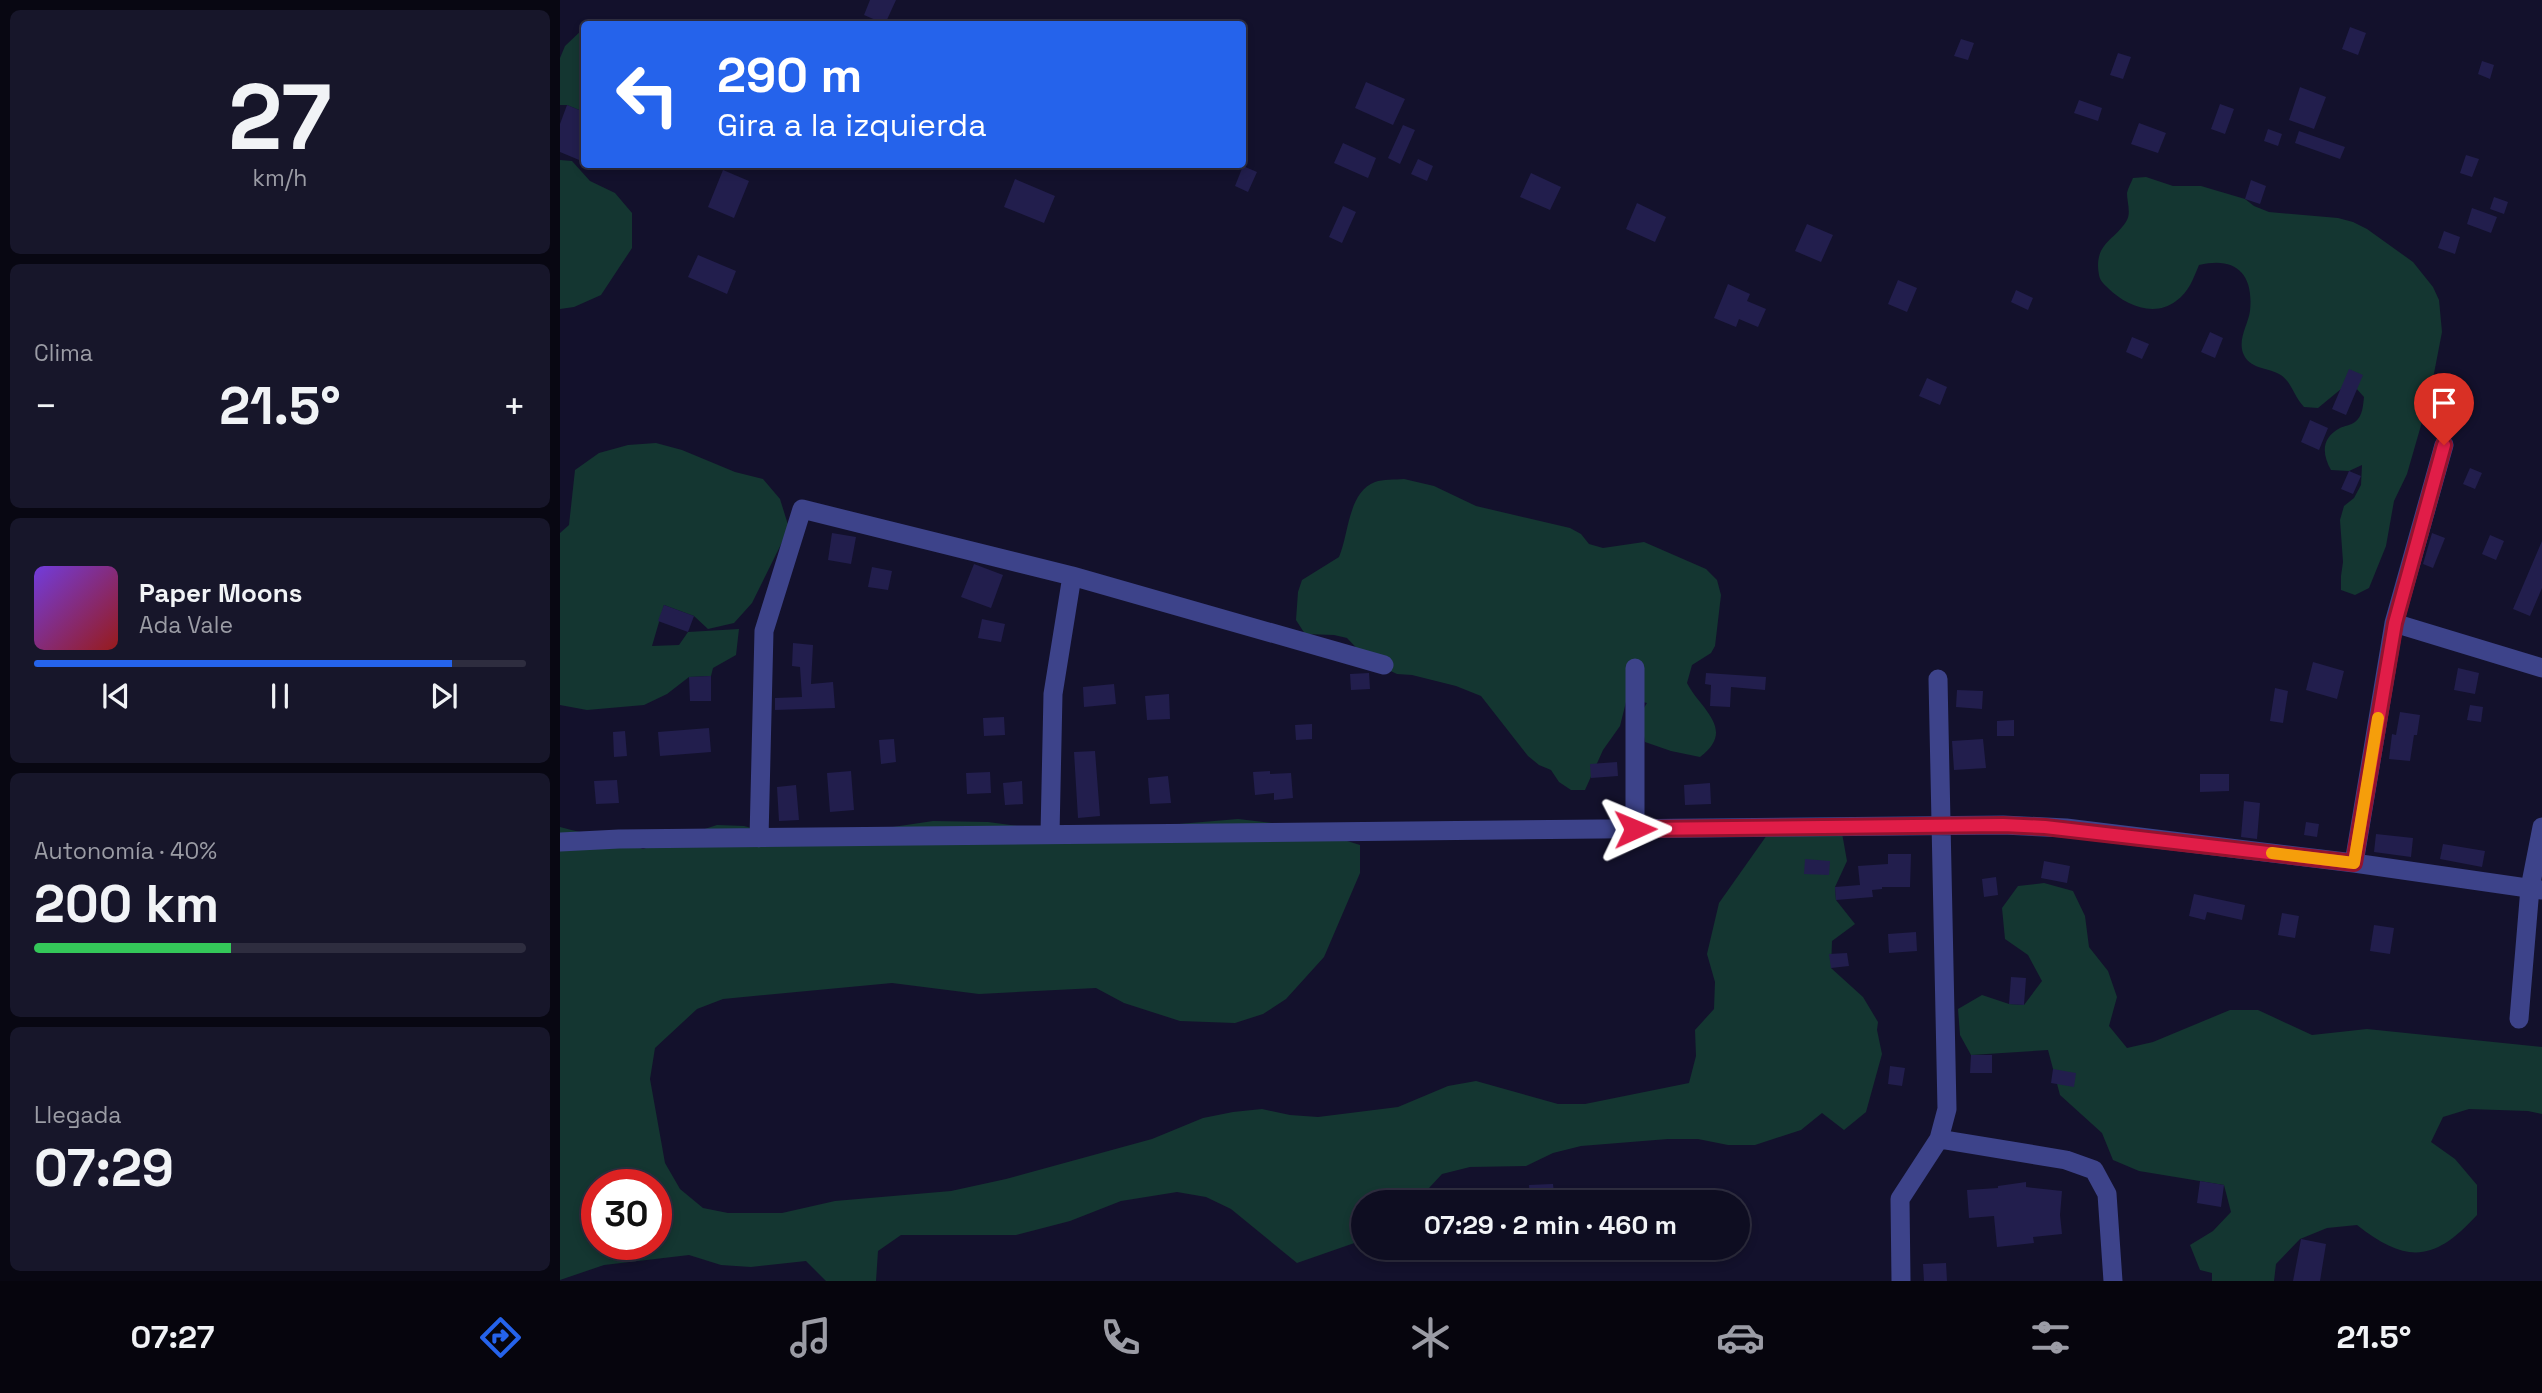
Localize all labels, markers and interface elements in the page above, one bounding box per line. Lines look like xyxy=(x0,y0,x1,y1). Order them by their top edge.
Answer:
text: 290 m xyxy=(717,44,862,106)
icon: left xyxy=(602,49,693,140)
text: 27 xyxy=(228,59,332,176)
text: Gira a la izquierda xyxy=(717,105,987,145)
text: km/h xyxy=(253,163,307,193)
text: Clima xyxy=(34,338,93,368)
text: 21.5° xyxy=(219,373,341,439)
pin xyxy=(2414,373,2474,445)
text: − xyxy=(34,382,58,430)
text: + xyxy=(502,382,526,430)
icon: arrive xyxy=(2425,384,2463,422)
text: Paper Moons xyxy=(139,576,302,610)
text: Ada Vale xyxy=(139,610,233,640)
icon: previous xyxy=(97,677,135,715)
icon: pause xyxy=(261,677,299,715)
icon: next xyxy=(425,677,463,715)
position arrow xyxy=(1598,792,1672,866)
text: Autonomía · 40% xyxy=(34,836,217,866)
text: 200 km xyxy=(34,871,219,937)
text: Llegada xyxy=(34,1100,122,1130)
text: 07:29 xyxy=(34,1135,174,1201)
speed limit sign: 30 xyxy=(581,1169,672,1260)
text: 07:29 · 2 min · 460 m xyxy=(1424,1208,1677,1242)
icon: directions xyxy=(476,1313,525,1362)
icon: music xyxy=(786,1313,835,1362)
icon: phone xyxy=(1096,1313,1145,1362)
icon: climate xyxy=(1406,1313,1455,1362)
icon: car xyxy=(1716,1313,1765,1362)
icon: filters xyxy=(2026,1313,2075,1362)
text: 07:27 xyxy=(131,1317,214,1357)
text: 21.5° xyxy=(2337,1317,2411,1357)

